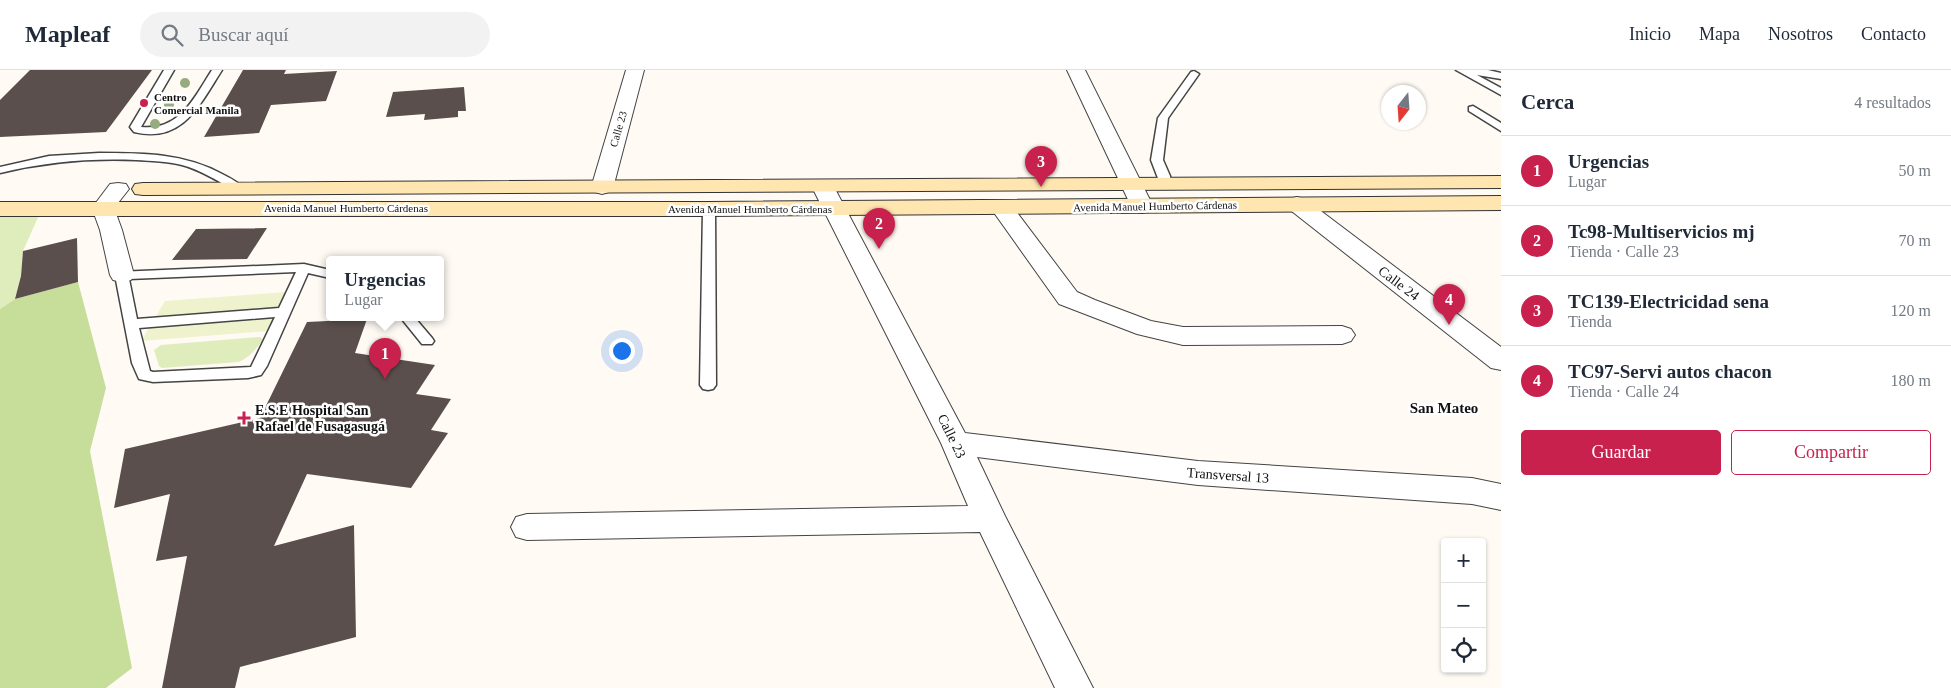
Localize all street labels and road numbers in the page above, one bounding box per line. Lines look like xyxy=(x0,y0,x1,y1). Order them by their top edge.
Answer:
street label: Calle 23 xyxy=(607,109,629,148)
street label: Avenida Manuel Humberto Cárdenas xyxy=(1073,199,1237,213)
street label: Avenida Manuel Humberto Cárdenas xyxy=(264,202,428,214)
street label: Avenida Manuel Humberto Cárdenas xyxy=(668,203,832,215)
street label: Calle 24 xyxy=(1375,263,1422,304)
street label: Calle 23 xyxy=(934,412,969,461)
street label: Transversal 13 xyxy=(1186,465,1270,486)

